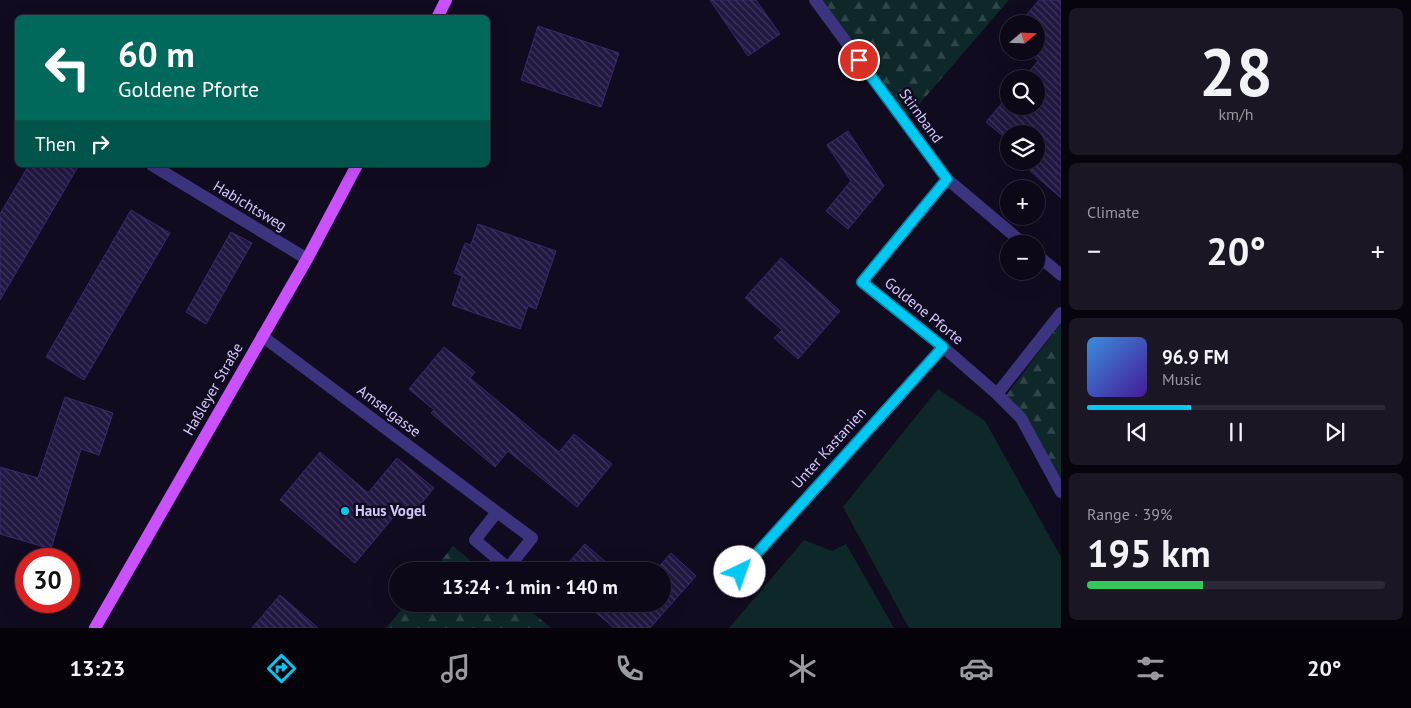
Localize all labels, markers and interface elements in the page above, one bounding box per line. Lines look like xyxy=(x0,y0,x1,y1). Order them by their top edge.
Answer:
north arrow xyxy=(1000,15,1045,60)
map controls xyxy=(1000,15,1045,280)
text: 28 xyxy=(1199,29,1273,113)
text: 60 m xyxy=(118,31,195,77)
icon: left xyxy=(35,35,100,100)
pin xyxy=(838,39,880,81)
icon: arrive xyxy=(845,46,873,74)
button: search xyxy=(1000,70,1045,115)
text: Goldene Pforte xyxy=(118,75,259,103)
street label: Stirnband xyxy=(895,85,947,146)
text: km/h xyxy=(1218,104,1254,124)
button: layers xyxy=(1000,125,1045,170)
icon: right xyxy=(86,130,114,158)
text: Then xyxy=(35,132,76,156)
street label: Habichtsweg xyxy=(210,176,290,235)
button: + xyxy=(1000,180,1045,225)
text: Climate xyxy=(1087,202,1139,222)
text: 20° xyxy=(1206,226,1266,275)
text: − xyxy=(1087,232,1101,269)
text: + xyxy=(1371,232,1385,269)
button: − xyxy=(1000,235,1045,280)
street label: Goldene Pforte xyxy=(881,273,968,348)
street label: Haßleyer Straße xyxy=(178,339,247,438)
text: 96.9 FM xyxy=(1162,345,1229,369)
text: Music xyxy=(1162,369,1202,389)
street label: Amselgasse xyxy=(354,380,425,441)
street label: Unter Kastanien xyxy=(787,403,870,492)
icon: previous xyxy=(1123,418,1151,446)
icon: pause xyxy=(1222,418,1250,446)
icon: next xyxy=(1321,418,1349,446)
place label: Haus Vogel xyxy=(355,501,427,520)
text: Range · 39% xyxy=(1087,504,1172,524)
marker: Haus Vogel xyxy=(339,505,351,517)
text: 195 km xyxy=(1087,528,1211,577)
position arrow xyxy=(713,545,765,597)
speed limit sign: 30 xyxy=(15,548,80,613)
text: 13:24 · 1 min · 140 m xyxy=(442,575,618,599)
icon: directions xyxy=(264,651,299,686)
icon: music xyxy=(438,651,473,686)
icon: phone xyxy=(612,651,647,686)
icon: climate xyxy=(785,651,820,686)
icon: car xyxy=(959,651,994,686)
icon: filters xyxy=(1133,651,1168,686)
text: 13:23 xyxy=(69,654,125,682)
text: 20° xyxy=(1307,654,1341,682)

